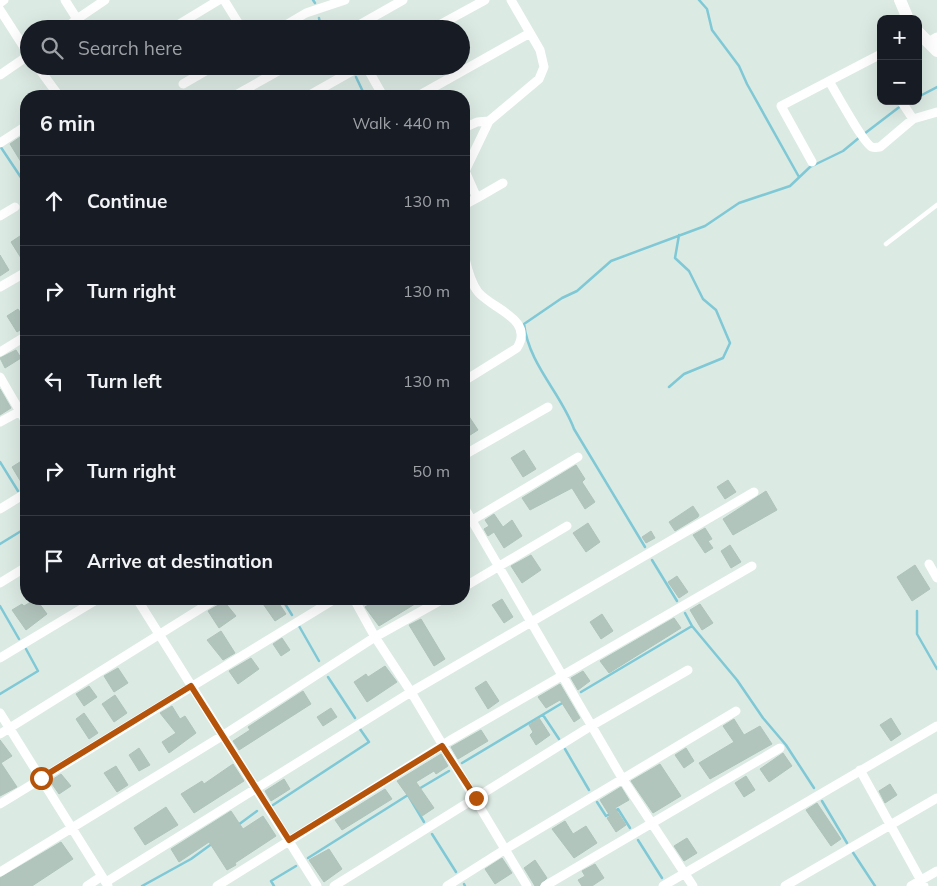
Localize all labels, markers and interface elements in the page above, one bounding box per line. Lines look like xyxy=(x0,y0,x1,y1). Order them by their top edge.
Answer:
map controls xyxy=(877,15,922,105)
button: + xyxy=(877,15,922,60)
search box xyxy=(20,20,470,75)
icon: search xyxy=(38,34,66,62)
text: Search here xyxy=(78,36,182,60)
button: − xyxy=(877,60,922,105)
text: 6 min xyxy=(40,110,95,136)
text: Walk · 440 m xyxy=(352,113,450,133)
icon: ahead xyxy=(40,187,68,215)
text: Continue xyxy=(87,189,167,213)
text: 130 m xyxy=(403,191,450,211)
icon: right xyxy=(40,277,68,305)
text: Turn right xyxy=(87,279,176,303)
text: 130 m xyxy=(403,281,450,301)
icon: left xyxy=(40,367,68,395)
text: Turn left xyxy=(87,369,162,393)
text: 130 m xyxy=(403,371,450,391)
icon: right xyxy=(40,457,68,485)
text: Turn right xyxy=(87,459,176,483)
text: 50 m xyxy=(413,461,450,481)
icon: arrive xyxy=(40,547,68,575)
text: Arrive at destination xyxy=(87,549,273,573)
route start xyxy=(30,767,53,790)
route end xyxy=(465,787,488,810)

